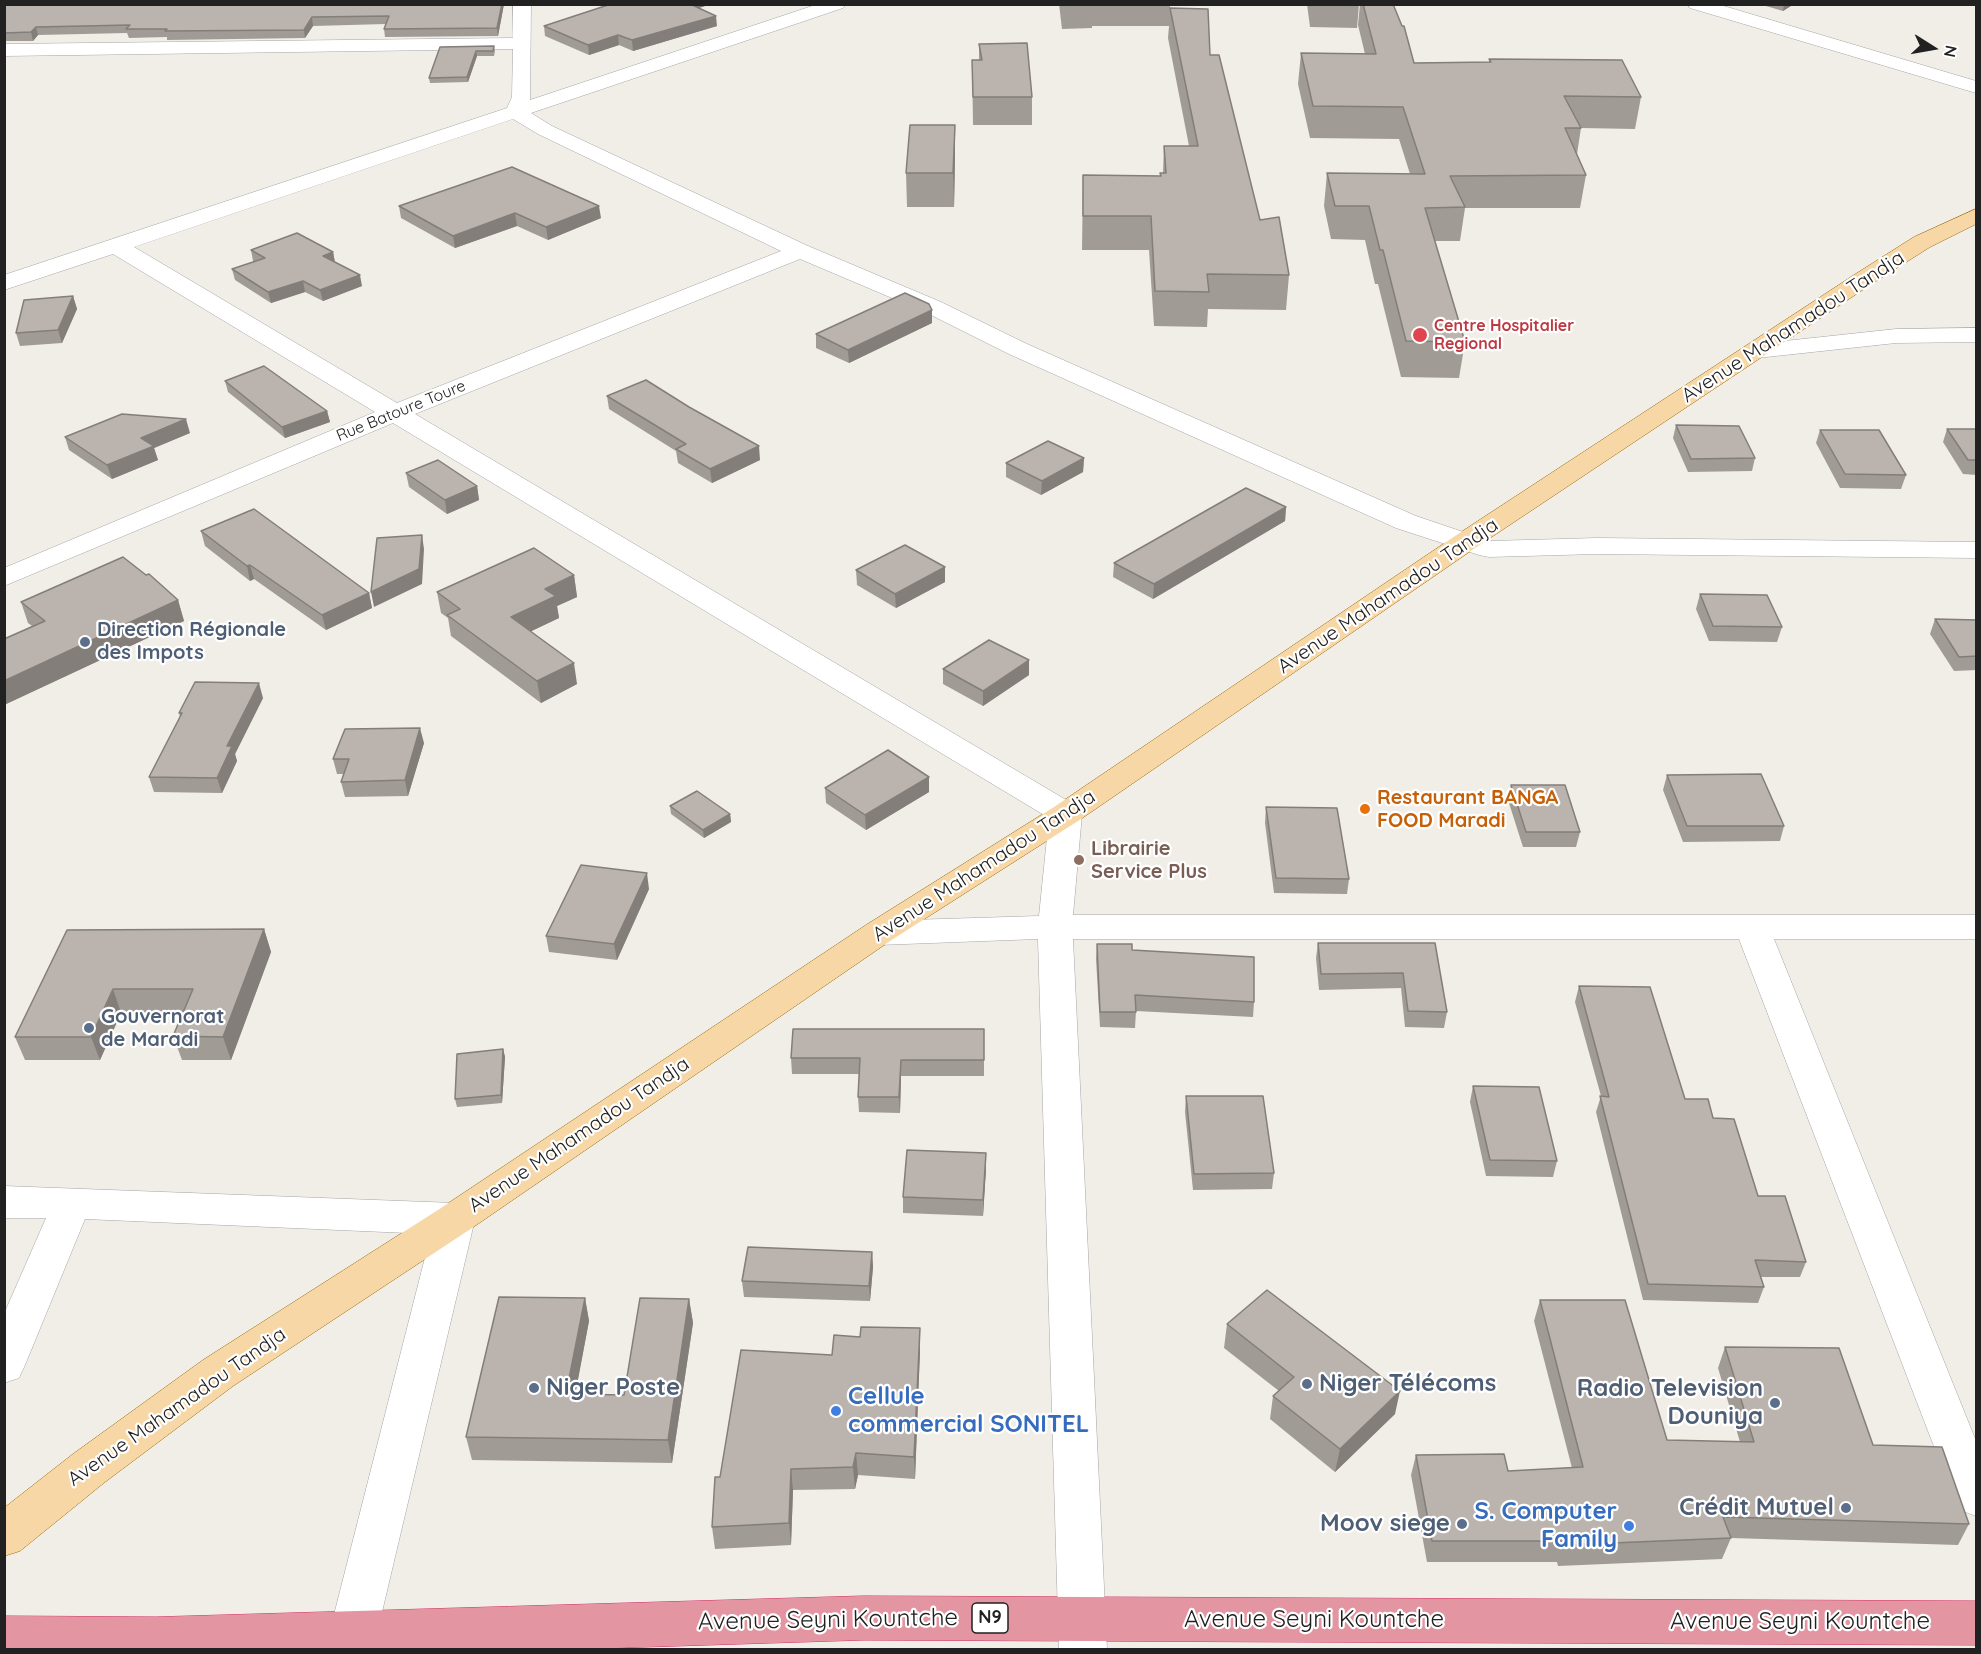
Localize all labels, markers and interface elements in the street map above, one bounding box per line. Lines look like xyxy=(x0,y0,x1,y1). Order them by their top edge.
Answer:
north arrow xyxy=(1903,18,1963,78)
text: N xyxy=(1940,44,1962,59)
street label: Avenue Mahamadou Tandja xyxy=(1677,246,1909,408)
place label: Centre Hospitalier Regional xyxy=(1434,316,1574,354)
marker: Centre Hospitalier Regional xyxy=(1411,326,1429,344)
street label: Rue Batoure Toure xyxy=(333,376,469,446)
street label: Avenue Mahamadou Tandja xyxy=(1273,513,1503,679)
place label: Direction Régionale des Impots xyxy=(97,618,286,665)
marker: Direction Régionale des Impots xyxy=(78,635,92,649)
street label: Avenue Mahamadou Tandja xyxy=(868,785,1100,947)
place label: Restaurant BANGA FOOD Maradi xyxy=(1377,786,1558,833)
marker: Restaurant BANGA FOOD Maradi xyxy=(1358,802,1372,816)
place label: Librairie Service Plus xyxy=(1091,837,1207,884)
marker: Librairie Service Plus xyxy=(1072,853,1086,867)
place label: Gouvernorat de Maradi xyxy=(101,1005,224,1052)
marker: Gouvernorat de Maradi xyxy=(82,1021,96,1035)
street label: Avenue Mahamadou Tandja xyxy=(464,1052,694,1218)
street label: Avenue Mahamadou Tandja xyxy=(63,1322,291,1492)
place label: Niger Télécoms xyxy=(1319,1370,1496,1398)
place label: Niger Poste xyxy=(546,1374,680,1402)
place label: Radio Television Douniya xyxy=(1577,1375,1763,1431)
marker: Niger Télécoms xyxy=(1300,1377,1314,1391)
marker: Niger Poste xyxy=(527,1381,541,1395)
place label: Cellule commercial SONITEL xyxy=(848,1383,1089,1439)
marker: Radio Television Douniya xyxy=(1768,1396,1782,1410)
marker: Cellule commercial SONITEL xyxy=(829,1404,843,1418)
place label: Crédit Mutuel xyxy=(1679,1494,1834,1522)
place label: S. Computer Family xyxy=(1474,1498,1617,1554)
marker: Crédit Mutuel xyxy=(1839,1501,1853,1515)
place label: Moov siege xyxy=(1320,1510,1450,1538)
marker: Moov siege xyxy=(1455,1517,1469,1531)
marker: S. Computer Family xyxy=(1622,1519,1636,1533)
street label: Avenue Seyni Kountche xyxy=(698,1603,958,1637)
road number: N9 xyxy=(972,1603,1008,1633)
street label: Avenue Seyni Kountche xyxy=(1184,1606,1444,1634)
street label: Avenue Seyni Kountche xyxy=(1670,1608,1930,1636)

